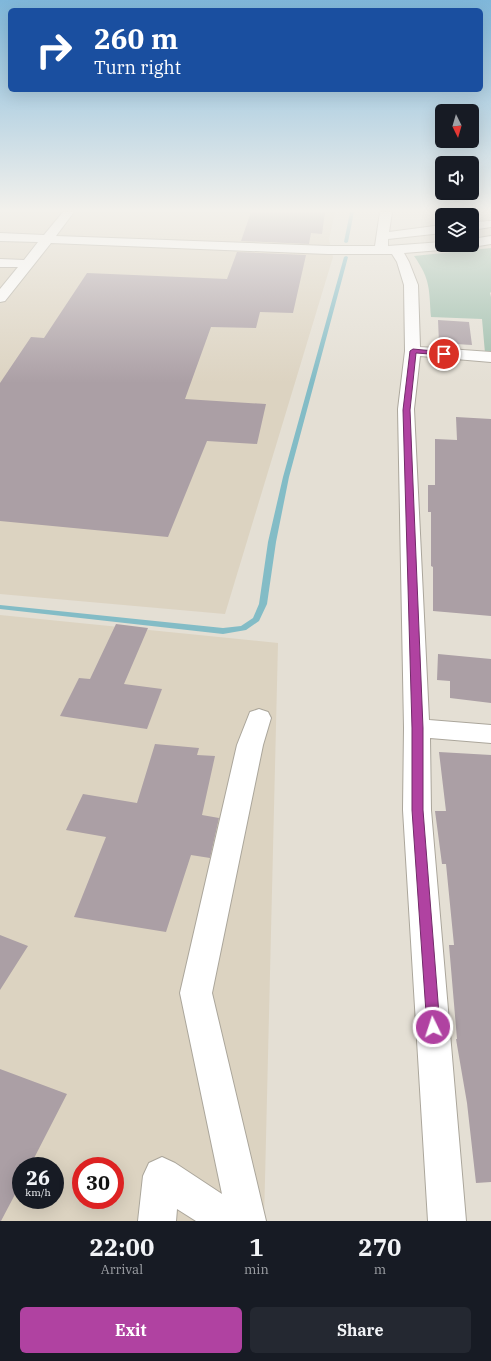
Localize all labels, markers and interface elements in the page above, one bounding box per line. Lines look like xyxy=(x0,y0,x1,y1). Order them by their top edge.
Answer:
text: 260 m xyxy=(94,20,178,57)
icon: right xyxy=(28,24,80,76)
text: Turn right xyxy=(94,56,181,79)
north arrow xyxy=(435,104,479,148)
map controls xyxy=(435,104,479,252)
button: sound xyxy=(435,156,479,200)
button: layers xyxy=(435,208,479,252)
pin xyxy=(427,337,461,371)
icon: arrive xyxy=(433,343,455,365)
position arrow xyxy=(412,1006,454,1048)
speed limit sign: 30 xyxy=(72,1157,124,1209)
text: 26 xyxy=(26,1164,50,1191)
text: km/h xyxy=(25,1186,51,1199)
text: 22:00 xyxy=(90,1231,154,1263)
text: 1 xyxy=(249,1231,264,1263)
text: 270 xyxy=(358,1231,401,1263)
text: Arrival xyxy=(101,1261,143,1278)
text: min xyxy=(244,1261,269,1278)
text: m xyxy=(374,1261,386,1278)
button: Exit xyxy=(20,1307,242,1353)
button: Share xyxy=(250,1307,471,1353)

